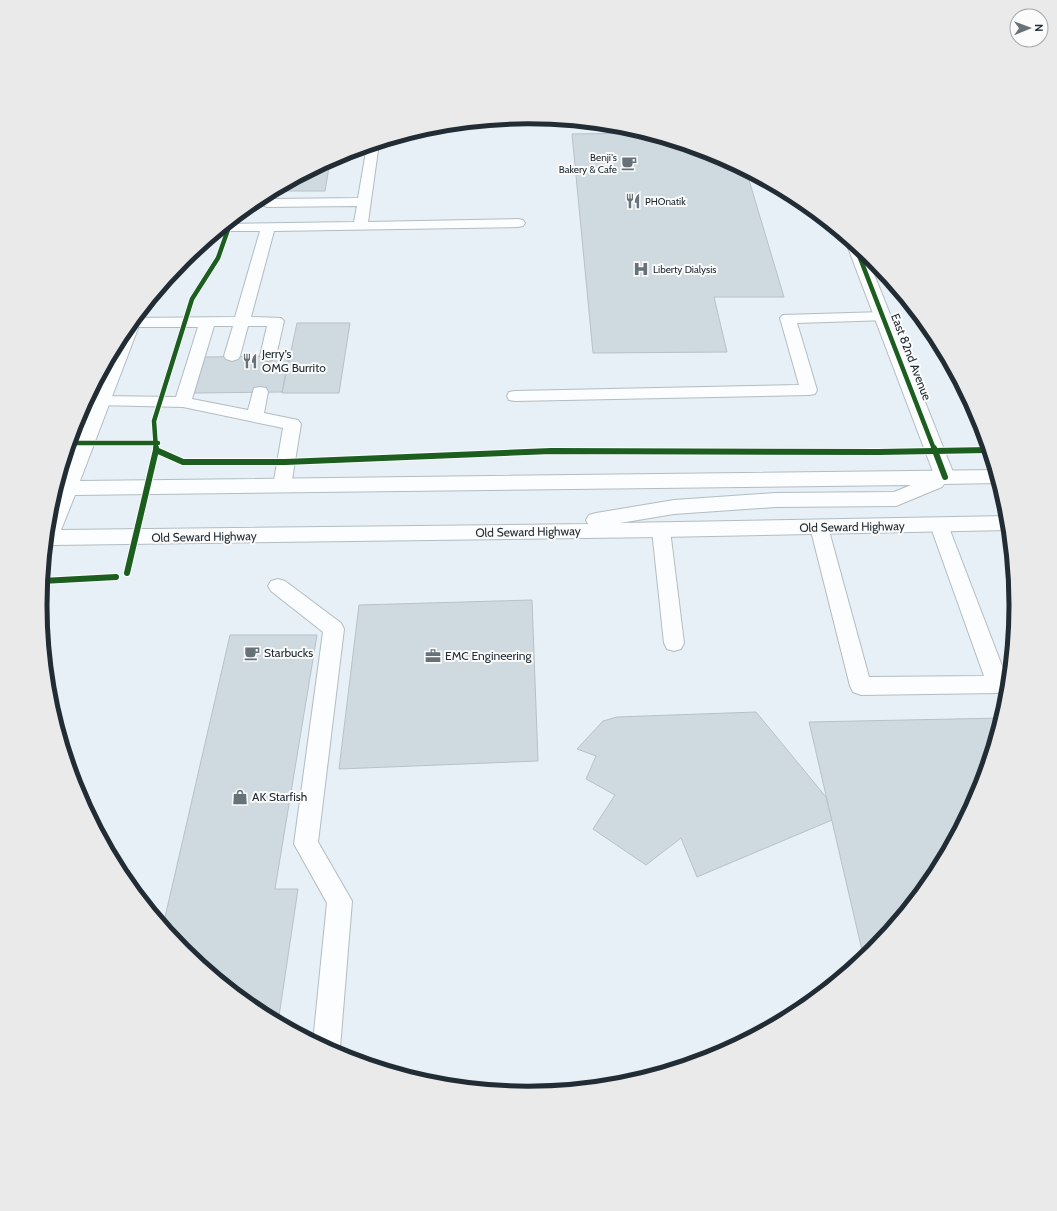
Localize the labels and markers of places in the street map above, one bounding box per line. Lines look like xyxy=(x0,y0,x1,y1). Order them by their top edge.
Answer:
place label: Benji's Bakery & Cafe xyxy=(559,151,617,176)
cafe icon: Benji's Bakery & Cafe xyxy=(620,154,638,172)
restaurant icon: PHOnatik xyxy=(624,192,642,210)
place label: PHOnatik xyxy=(645,195,686,208)
hospital icon: Liberty Dialysis xyxy=(632,260,650,278)
place label: Liberty Dialysis xyxy=(653,263,716,276)
place label: Jerry's OMG Burrito xyxy=(261,346,326,375)
restaurant icon: Jerry's OMG Burrito xyxy=(241,352,259,370)
cafe icon: Starbucks xyxy=(243,644,261,662)
place label: Starbucks xyxy=(264,645,313,660)
office icon: EMC Engineering xyxy=(424,647,442,665)
place label: EMC Engineering xyxy=(445,648,532,663)
shop icon: AK Starfish xyxy=(231,788,249,806)
place label: AK Starfish xyxy=(252,789,307,804)

